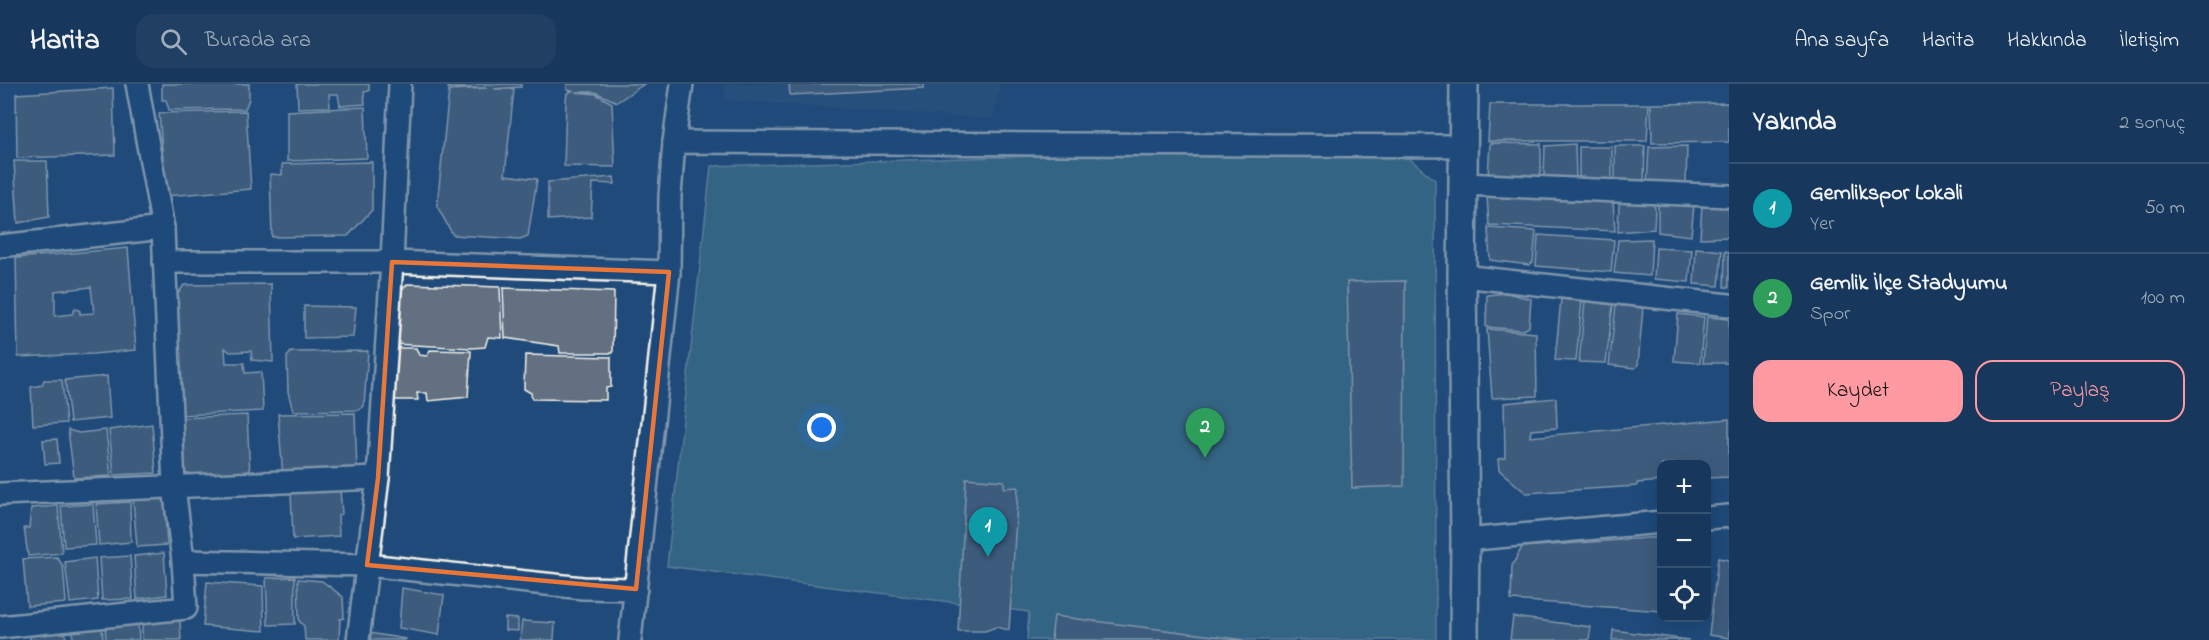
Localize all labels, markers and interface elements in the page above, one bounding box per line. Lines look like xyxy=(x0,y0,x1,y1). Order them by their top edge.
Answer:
search box xyxy=(136,14,556,68)
text: Harita xyxy=(30,21,100,62)
icon: search xyxy=(157,25,190,58)
text: Burada ara xyxy=(205,25,311,57)
text: Ana sayfa xyxy=(1794,26,1889,56)
text: Harita xyxy=(1922,26,1974,56)
text: Hakkında xyxy=(2007,26,2087,56)
text: İletişim xyxy=(2120,26,2179,56)
text: Yakında xyxy=(1753,104,1837,142)
text: 2 sonuç xyxy=(2119,109,2185,138)
text: Gemlikspor Lokali xyxy=(1810,178,1963,210)
text: 1 xyxy=(1769,194,1776,223)
text: 50 m xyxy=(2144,194,2185,223)
text: Yer xyxy=(1810,210,1834,239)
text: Gemlik İlçe Stadyumu xyxy=(1810,268,2008,300)
text: 2 xyxy=(1768,284,1777,313)
text: 100 m xyxy=(2141,284,2185,313)
text: Spor xyxy=(1810,300,1850,329)
button: Kaydet xyxy=(1753,360,1963,422)
button: Paylaş xyxy=(1975,360,2185,422)
pin: 2 xyxy=(1186,408,1224,458)
your location xyxy=(807,413,836,442)
map controls xyxy=(1657,460,1711,622)
button: + xyxy=(1657,460,1711,514)
pin: 1 xyxy=(968,508,1008,557)
button: − xyxy=(1657,514,1711,568)
button: locate xyxy=(1657,568,1711,622)

